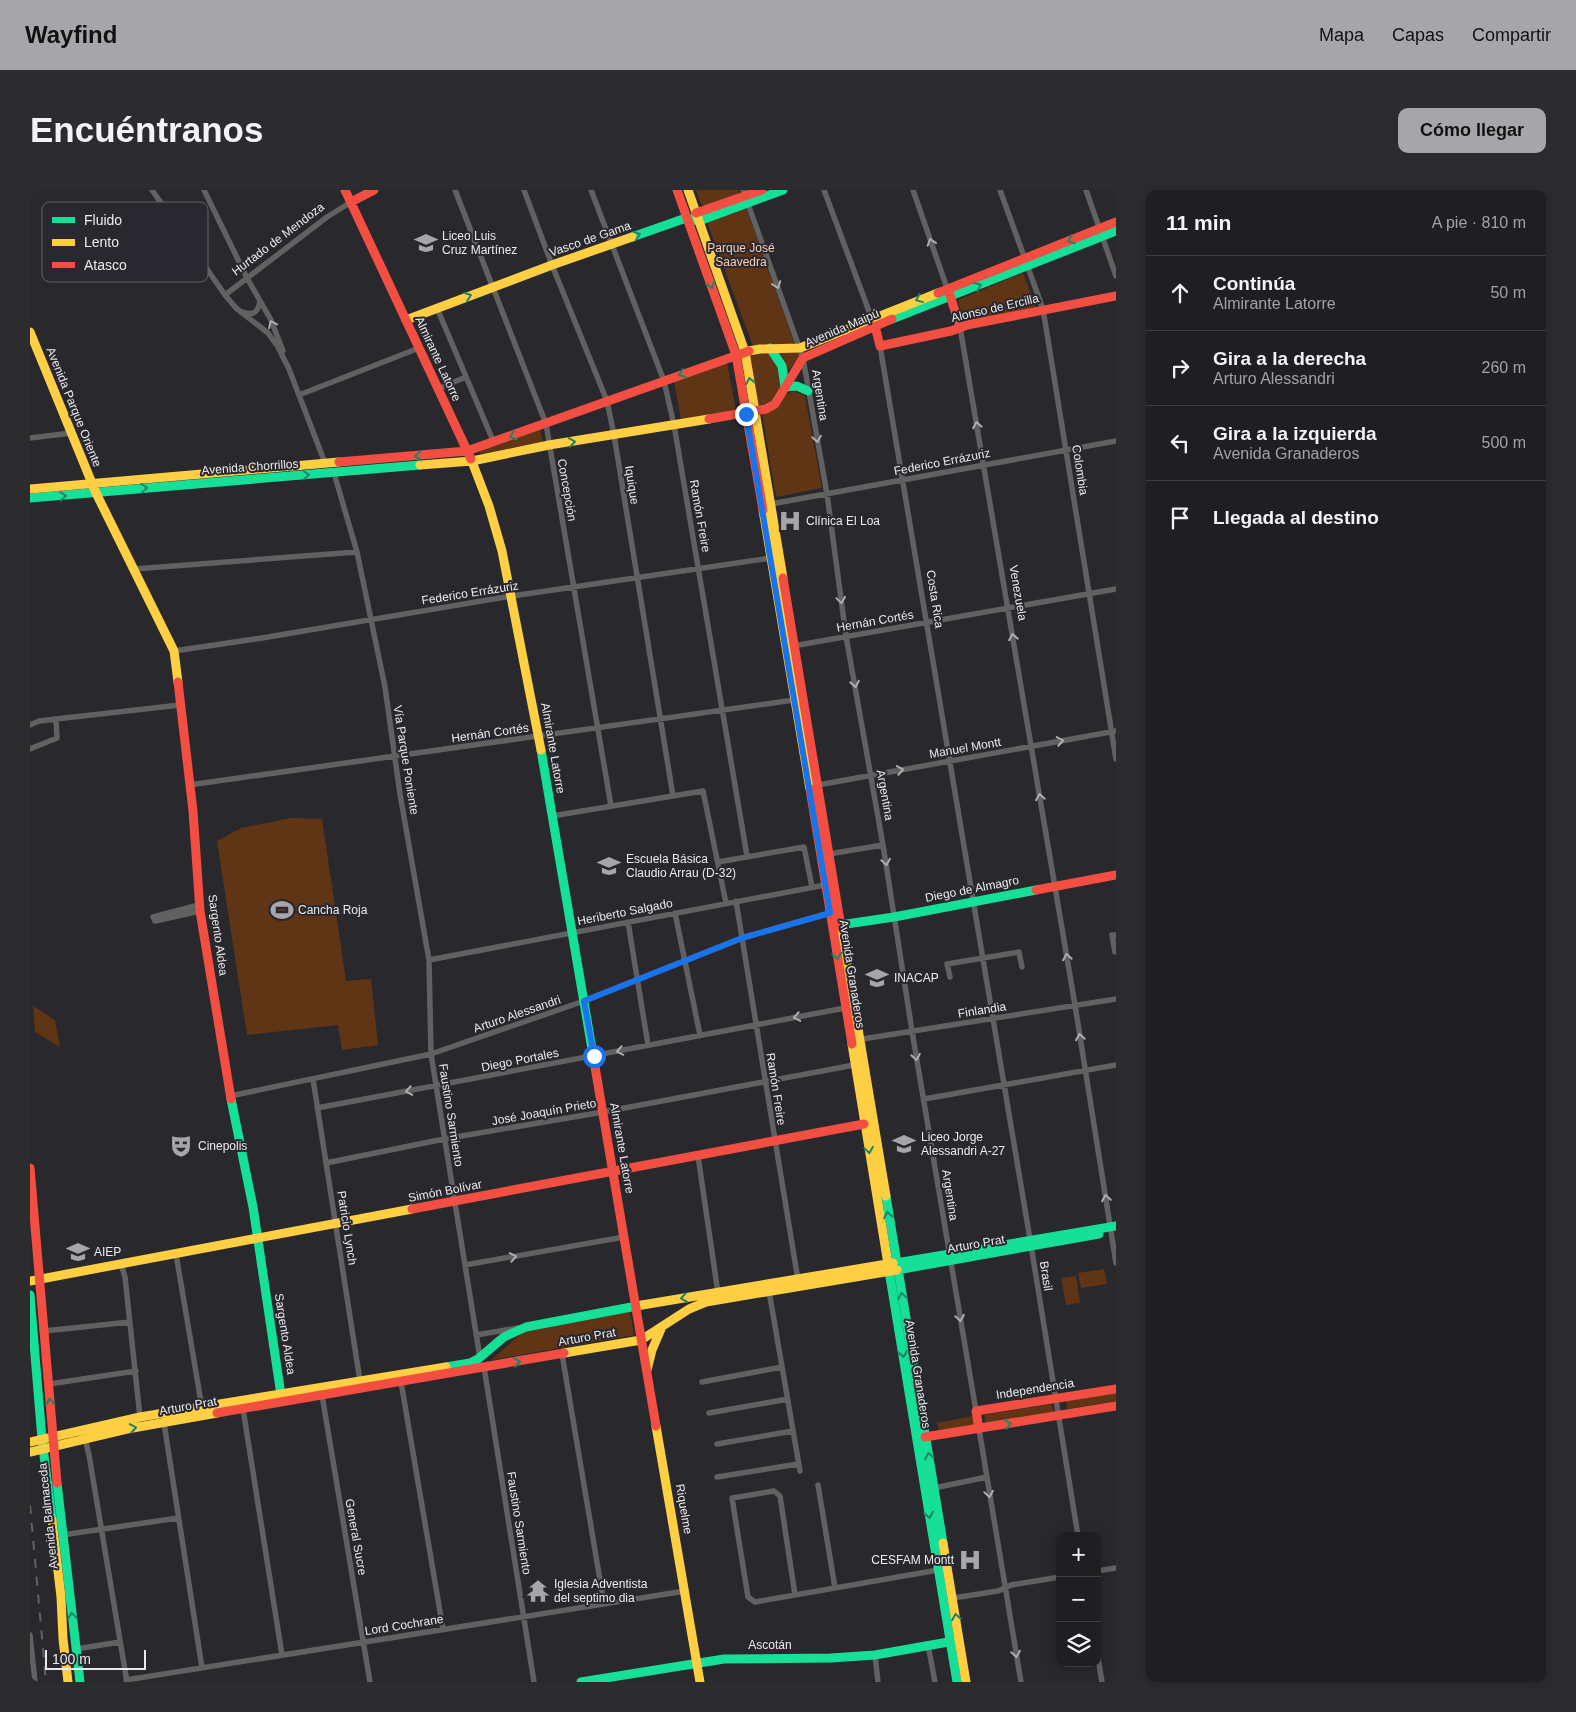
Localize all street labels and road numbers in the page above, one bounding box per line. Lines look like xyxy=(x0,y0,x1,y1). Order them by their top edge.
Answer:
street label: Hurtado de Mendoza xyxy=(229,199,327,278)
street label: Vasco de Gama xyxy=(547,218,633,259)
street label: Alonso de Ercilla xyxy=(950,291,1040,325)
street label: Avenida Maipú xyxy=(803,306,881,350)
street label: Almirante Latorre xyxy=(412,314,464,404)
street label: Avenida Parque Oriente xyxy=(44,345,105,469)
street label: Argentina xyxy=(809,369,831,422)
street label: Colombia xyxy=(1069,444,1091,496)
street label: Federico Errázuriz xyxy=(893,446,991,478)
street label: Avenida Chorrillos xyxy=(201,457,299,477)
street label: Concepción xyxy=(555,458,579,522)
street label: Iquique xyxy=(622,464,642,506)
street label: Ramón Freire xyxy=(687,479,713,554)
street label: Venezuela xyxy=(1006,564,1030,622)
street label: Costa Rica xyxy=(923,569,947,629)
street label: Federico Errázuriz xyxy=(420,578,520,608)
street label: Hernán Cortés xyxy=(835,607,915,635)
street label: Almirante Latorre xyxy=(538,701,568,795)
street label: Vía Parque Poniente xyxy=(390,704,422,816)
street label: Hernán Cortés xyxy=(450,721,530,745)
street label: Manuel Montt xyxy=(928,735,1003,761)
street label: Argentina xyxy=(874,768,896,822)
street label: Diego de Almagro xyxy=(924,873,1020,905)
street label: Sargento Aldea xyxy=(205,893,231,977)
street label: Heriberto Salgado xyxy=(576,896,674,928)
street label: Avenida Granaderos xyxy=(836,919,868,1029)
street label: Arturo Alessandri xyxy=(472,993,562,1035)
street label: Finlandia xyxy=(957,999,1007,1021)
street label: Diego Portales xyxy=(480,1046,560,1074)
street label: Ramón Freire xyxy=(763,1052,789,1127)
street label: Faustino Sarmiento xyxy=(436,1063,466,1168)
street label: José Joaquín Prieto xyxy=(491,1096,598,1128)
street label: Almirante Latorre xyxy=(607,1101,637,1195)
street label: Argentina xyxy=(939,1169,961,1222)
street label: Simón Bolívar xyxy=(407,1177,483,1205)
street label: Patricio Lynch xyxy=(334,1190,360,1266)
street label: Arturo Prat xyxy=(946,1232,1006,1256)
street label: Brasil xyxy=(1037,1260,1055,1292)
street label: Sargento Aldea xyxy=(272,1292,298,1376)
street label: Avenida Granaderos xyxy=(902,1319,934,1429)
street label: Arturo Prat xyxy=(557,1325,617,1349)
street label: Independencia xyxy=(995,1376,1075,1402)
street label: Arturo Prat xyxy=(158,1394,218,1418)
street label: Avenida Balmaceda xyxy=(35,1462,61,1570)
street label: Faustino Sarmiento xyxy=(504,1471,534,1576)
street label: Riquelme xyxy=(673,1483,695,1535)
street label: General Sucre xyxy=(342,1498,370,1577)
street label: Lord Cochrane xyxy=(364,1612,445,1638)
street label: Ascotán xyxy=(748,1638,792,1652)

